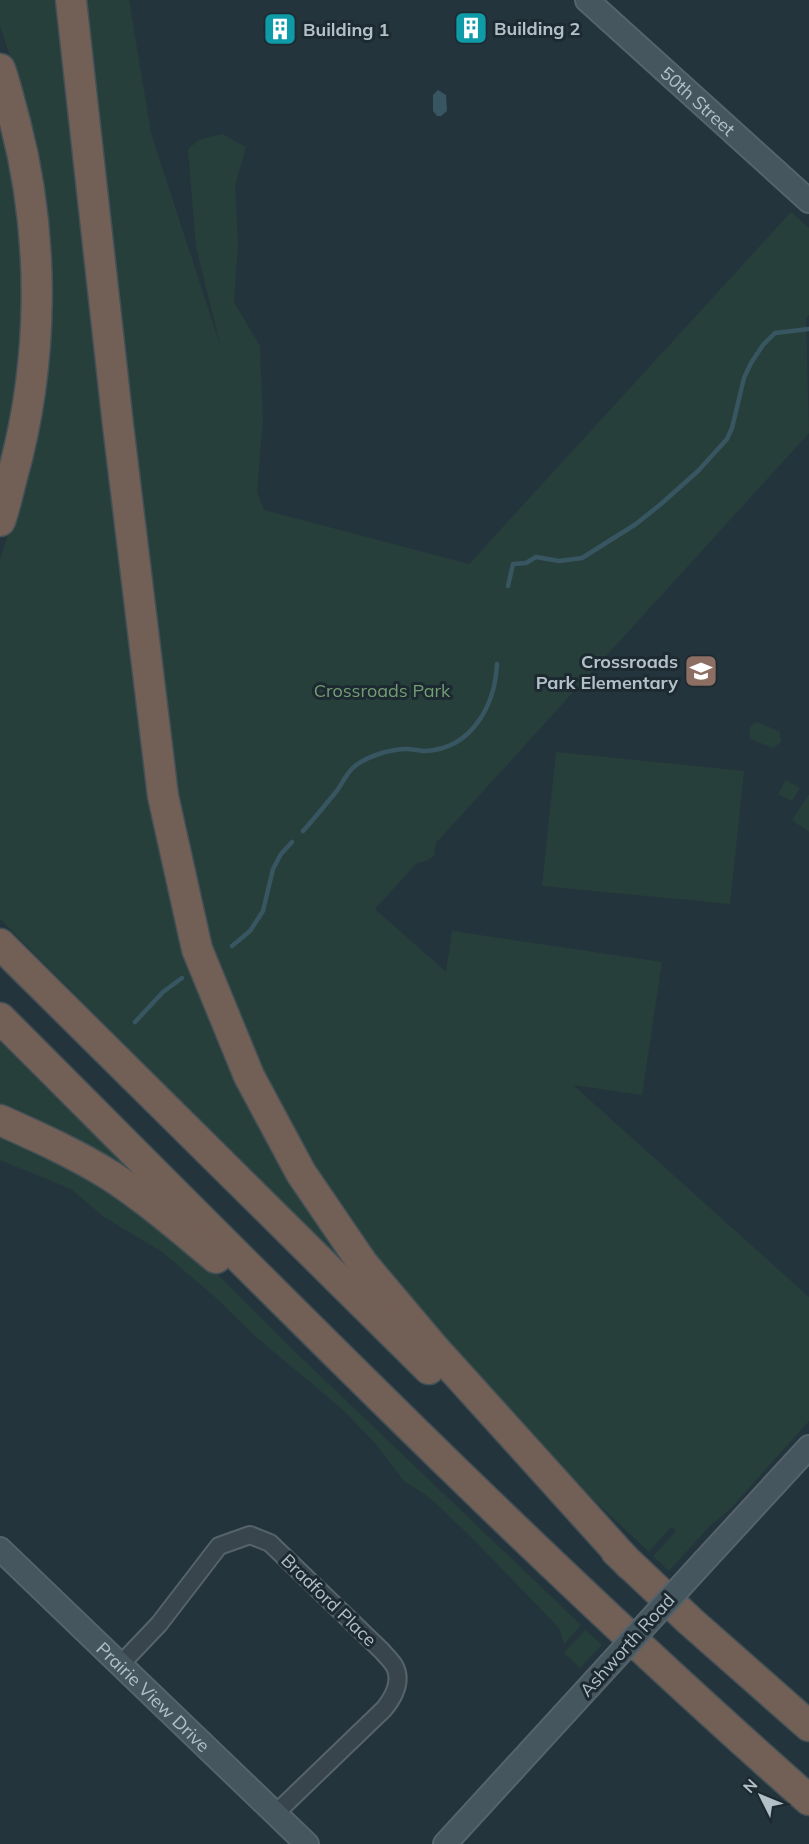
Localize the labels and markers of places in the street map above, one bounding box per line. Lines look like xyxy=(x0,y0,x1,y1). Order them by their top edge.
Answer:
building icon: Building 2 xyxy=(453,10,489,46)
building icon: Building 1 xyxy=(262,11,298,47)
place label: Building 2 xyxy=(494,17,580,40)
place label: Building 1 xyxy=(303,18,389,41)
place label: Crossroads Park Elementary xyxy=(536,650,678,694)
school or university icon: Crossroads Park Elementary xyxy=(683,653,719,689)

